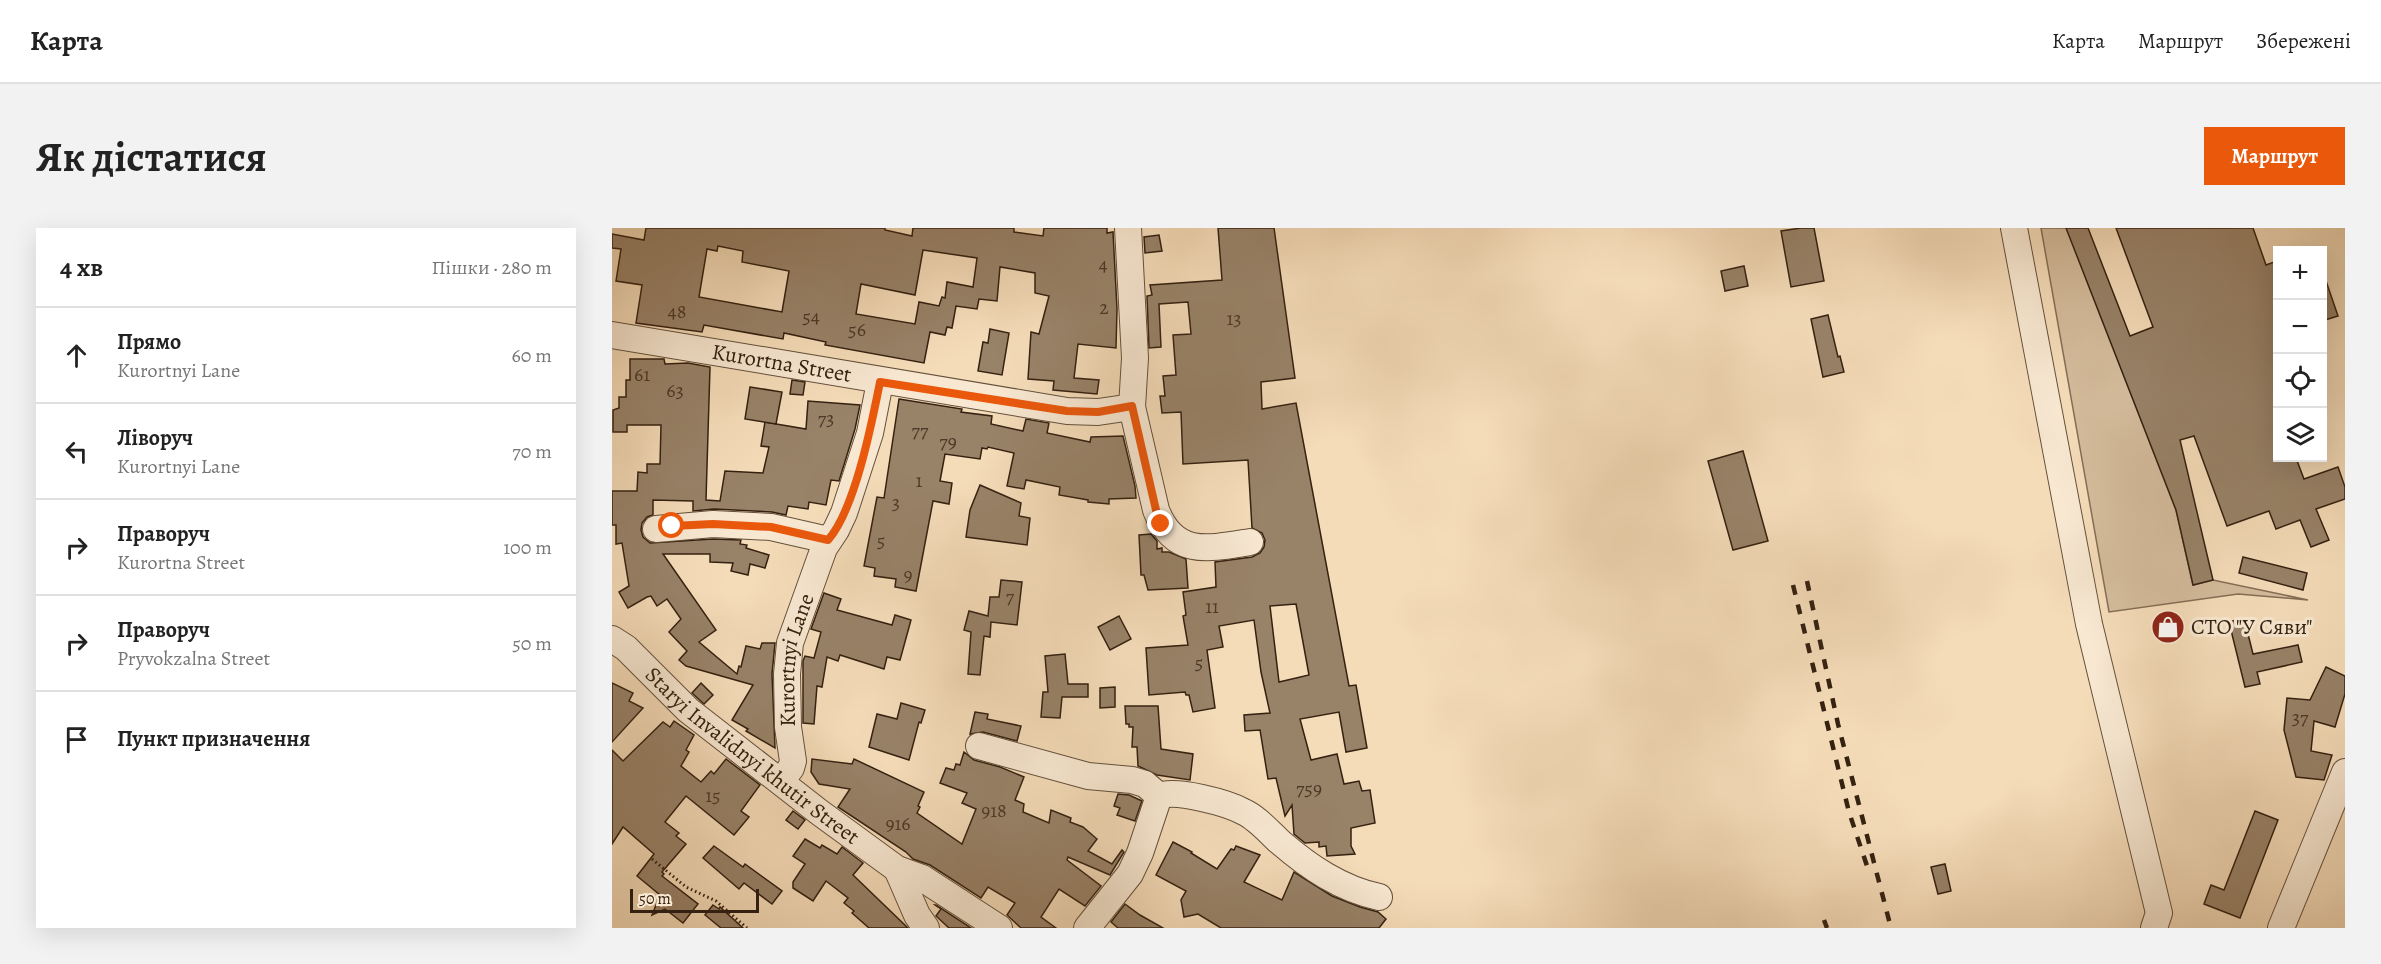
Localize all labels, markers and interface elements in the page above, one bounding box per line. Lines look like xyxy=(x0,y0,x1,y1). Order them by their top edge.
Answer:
text: Карта xyxy=(30,22,103,60)
text: Карта xyxy=(2052,27,2105,55)
text: Маршрут xyxy=(2138,27,2223,55)
text: Збережені xyxy=(2256,27,2351,55)
button: Маршрут xyxy=(2204,127,2345,185)
text: Як дістатися xyxy=(36,128,267,185)
map controls xyxy=(2273,246,2327,462)
button: + xyxy=(2273,246,2327,300)
text: 4 хв xyxy=(60,250,103,285)
house number: 4 xyxy=(1098,251,1108,278)
text: Пішки · 280 m xyxy=(432,254,552,281)
house number: 2 xyxy=(1099,294,1109,321)
house number: 48 xyxy=(668,298,686,325)
button: − xyxy=(2273,300,2327,354)
house number: 54 xyxy=(802,303,820,330)
house number: 13 xyxy=(1226,305,1242,332)
house number: 56 xyxy=(848,316,866,343)
text: Прямо xyxy=(117,327,181,357)
street label: Kurortna Street xyxy=(710,337,854,390)
icon: ahead xyxy=(60,339,93,372)
text: 60 m xyxy=(512,342,552,369)
button: locate xyxy=(2273,354,2327,408)
text: Kurortnyi Lane xyxy=(117,357,240,384)
house number: 61 xyxy=(634,361,650,388)
house number: 63 xyxy=(666,377,684,404)
house number: 73 xyxy=(818,405,834,432)
button: layers xyxy=(2273,408,2327,462)
house number: 77 xyxy=(912,417,929,444)
text: Ліворуч xyxy=(117,423,193,453)
house number: 79 xyxy=(939,428,957,455)
icon: left xyxy=(60,435,93,468)
text: 70 m xyxy=(512,438,552,465)
text: Kurortnyi Lane xyxy=(117,453,240,480)
house number: 1 xyxy=(916,467,923,494)
house number: 3 xyxy=(892,489,900,516)
route end xyxy=(1147,510,1173,536)
route start xyxy=(658,512,684,538)
text: Праворуч xyxy=(117,519,210,549)
house number: 5 xyxy=(877,527,885,554)
icon: right xyxy=(60,531,93,564)
text: 100 m xyxy=(503,534,552,561)
text: Kurortna Street xyxy=(117,549,245,576)
house number: 9 xyxy=(903,561,913,588)
house number: 7 xyxy=(1006,583,1015,610)
street label: Kurortnyi Lane xyxy=(772,589,822,727)
house number: 11 xyxy=(1205,593,1219,620)
shop icon: СТО "У Сяви" xyxy=(2150,609,2186,645)
place label: СТО "У Сяви" xyxy=(2191,612,2313,642)
text: Праворуч xyxy=(117,615,210,645)
icon: right xyxy=(60,627,93,660)
text: 50 m xyxy=(512,630,552,657)
text: Pryvokzalna Street xyxy=(117,645,270,672)
house number: 5 xyxy=(1195,649,1203,676)
street label: Staryi Invalidnyi khutir Street xyxy=(638,660,865,852)
house number: 37 xyxy=(2292,704,2309,731)
icon: arrive xyxy=(60,723,93,756)
text: Пункт призначення xyxy=(117,724,310,754)
house number: 759 xyxy=(1296,775,1322,802)
house number: 15 xyxy=(705,782,721,809)
house number: 918 xyxy=(981,797,1007,824)
house number: 916 xyxy=(885,810,911,837)
scale bar xyxy=(630,886,759,914)
text: 50 m xyxy=(639,888,671,910)

